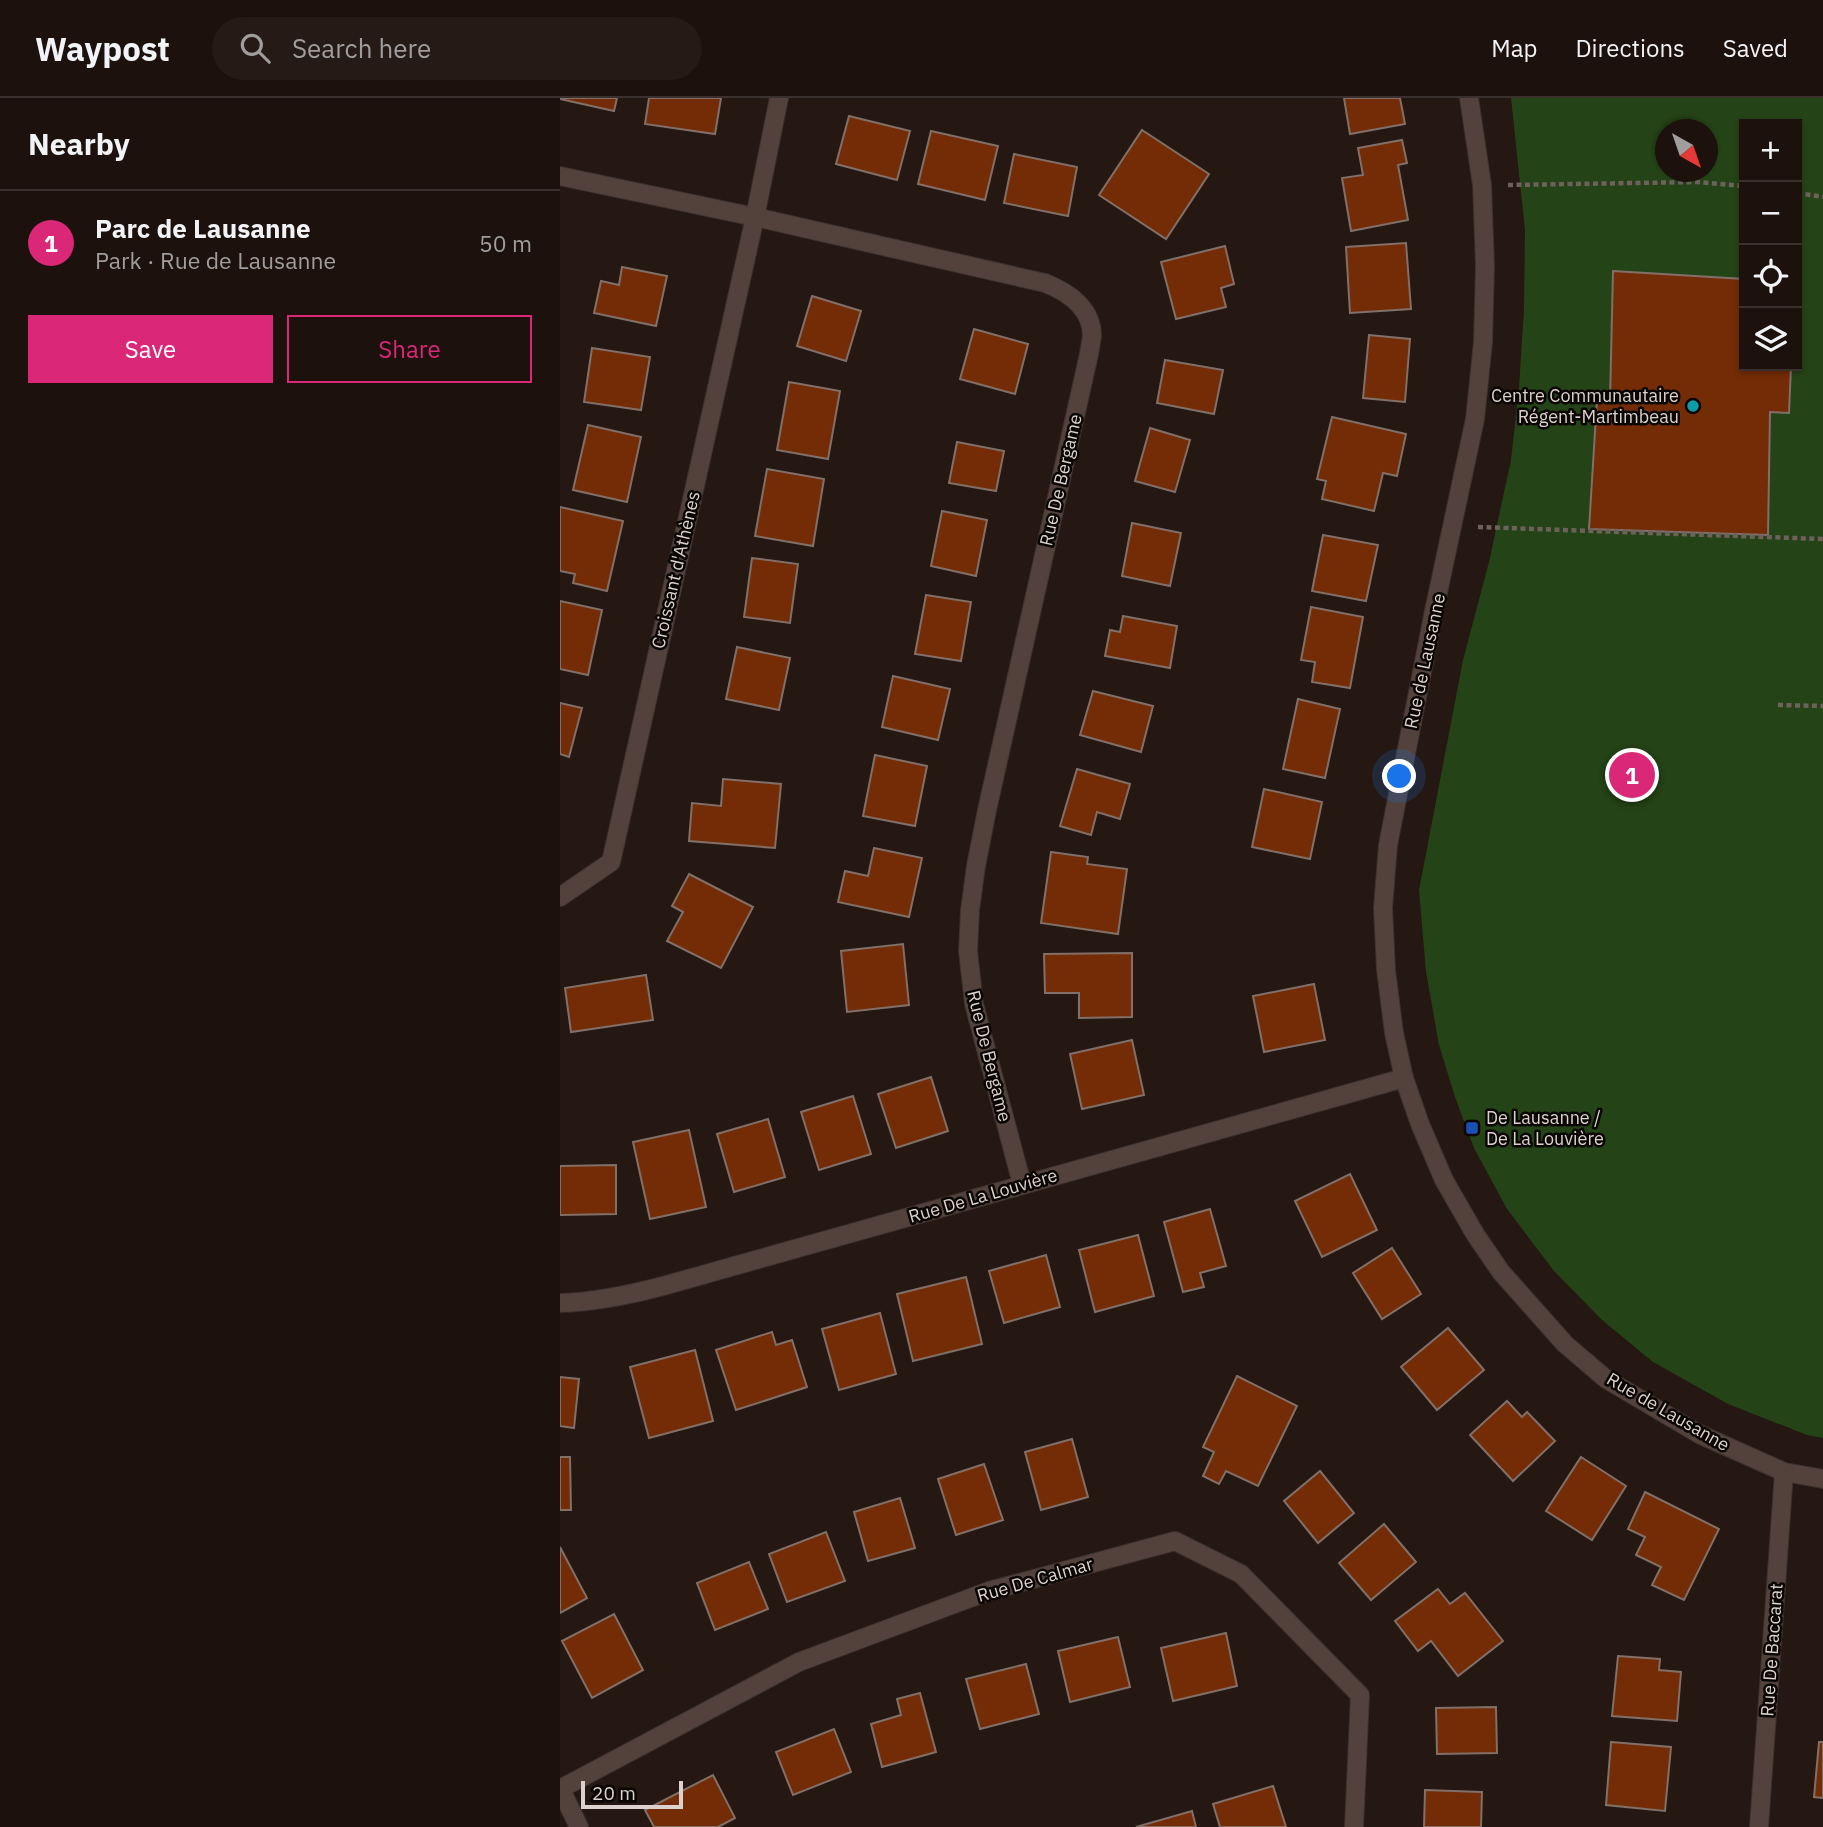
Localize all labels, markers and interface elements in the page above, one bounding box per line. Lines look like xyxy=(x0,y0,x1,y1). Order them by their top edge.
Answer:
search box xyxy=(212,17,702,80)
text: Waypost xyxy=(35,27,170,70)
icon: search xyxy=(236,29,274,67)
text: Search here xyxy=(292,31,431,65)
text: Map xyxy=(1491,32,1537,64)
text: Directions xyxy=(1575,32,1685,64)
text: Saved xyxy=(1723,32,1788,64)
north arrow xyxy=(1655,119,1718,182)
map controls xyxy=(1739,119,1802,371)
button: + xyxy=(1739,119,1802,182)
text: Nearby xyxy=(28,124,130,163)
button: − xyxy=(1739,182,1802,245)
text: Parc de Lausanne xyxy=(95,211,311,245)
text: 1 xyxy=(44,228,58,258)
text: 50 m xyxy=(479,228,532,258)
text: Park · Rue de Lausanne xyxy=(95,245,336,275)
button: locate xyxy=(1739,245,1802,308)
button: layers xyxy=(1739,308,1802,371)
button: Save xyxy=(28,315,273,383)
button: Share xyxy=(287,315,532,383)
place label: Centre Communautaire Régent-Martimbeau xyxy=(1491,384,1679,428)
marker: Centre Communautaire Régent-Martimbeau xyxy=(1685,398,1701,414)
street label: Rue De Bergame xyxy=(1034,412,1087,548)
street label: Croissant d'Athènes xyxy=(646,489,705,651)
street label: Rue de Lausanne xyxy=(1399,591,1450,731)
pin: 1 xyxy=(1609,749,1655,801)
your location xyxy=(1382,759,1416,793)
street label: Rue De Bergame xyxy=(962,988,1017,1124)
place label: De Lausanne / De La Louvière xyxy=(1486,1106,1604,1150)
marker: De Lausanne / De La Louvière xyxy=(1464,1120,1480,1136)
street label: Rue De La Louvière xyxy=(906,1163,1060,1228)
street label: Rue de Lausanne xyxy=(1603,1367,1734,1456)
street label: Rue De Calmar xyxy=(974,1552,1096,1607)
street label: Rue De Baccarat xyxy=(1755,1583,1788,1717)
scale bar xyxy=(581,1778,682,1810)
text: 20 m xyxy=(592,1781,636,1805)

